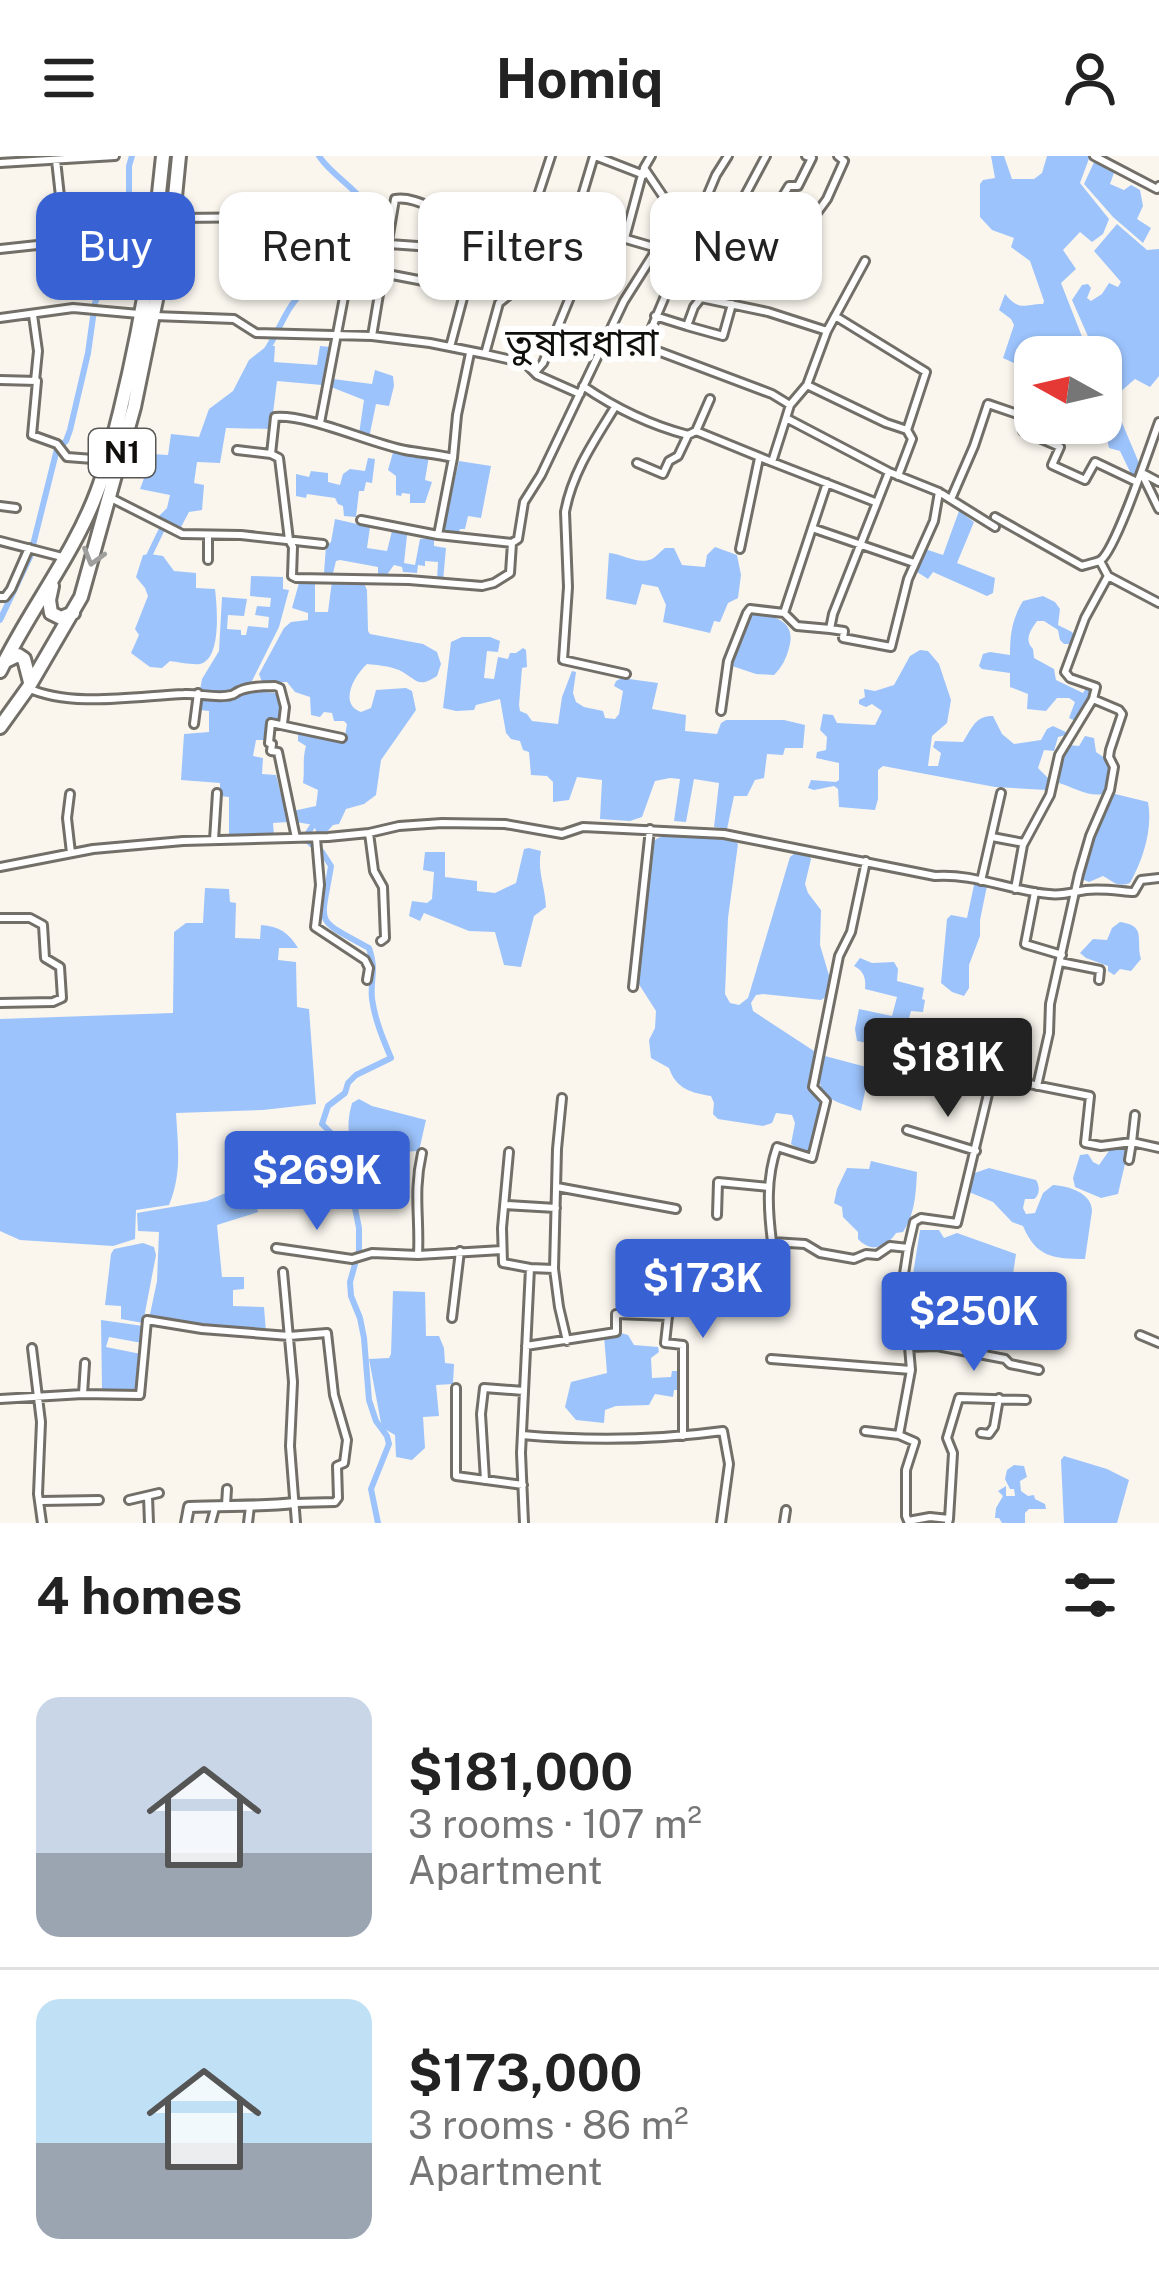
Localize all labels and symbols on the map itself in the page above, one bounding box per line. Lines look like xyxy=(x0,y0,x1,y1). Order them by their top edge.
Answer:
district label: তুষারধারা xyxy=(505,319,659,366)
north arrow xyxy=(1014,336,1122,444)
road number: N1 xyxy=(89,429,155,477)
one-way arrow xyxy=(82,546,107,567)
pin: $181K xyxy=(864,1018,1032,1120)
pin: $269K xyxy=(233,1131,401,1233)
pin: $173K xyxy=(619,1239,787,1341)
pin: $250K xyxy=(890,1272,1058,1374)

